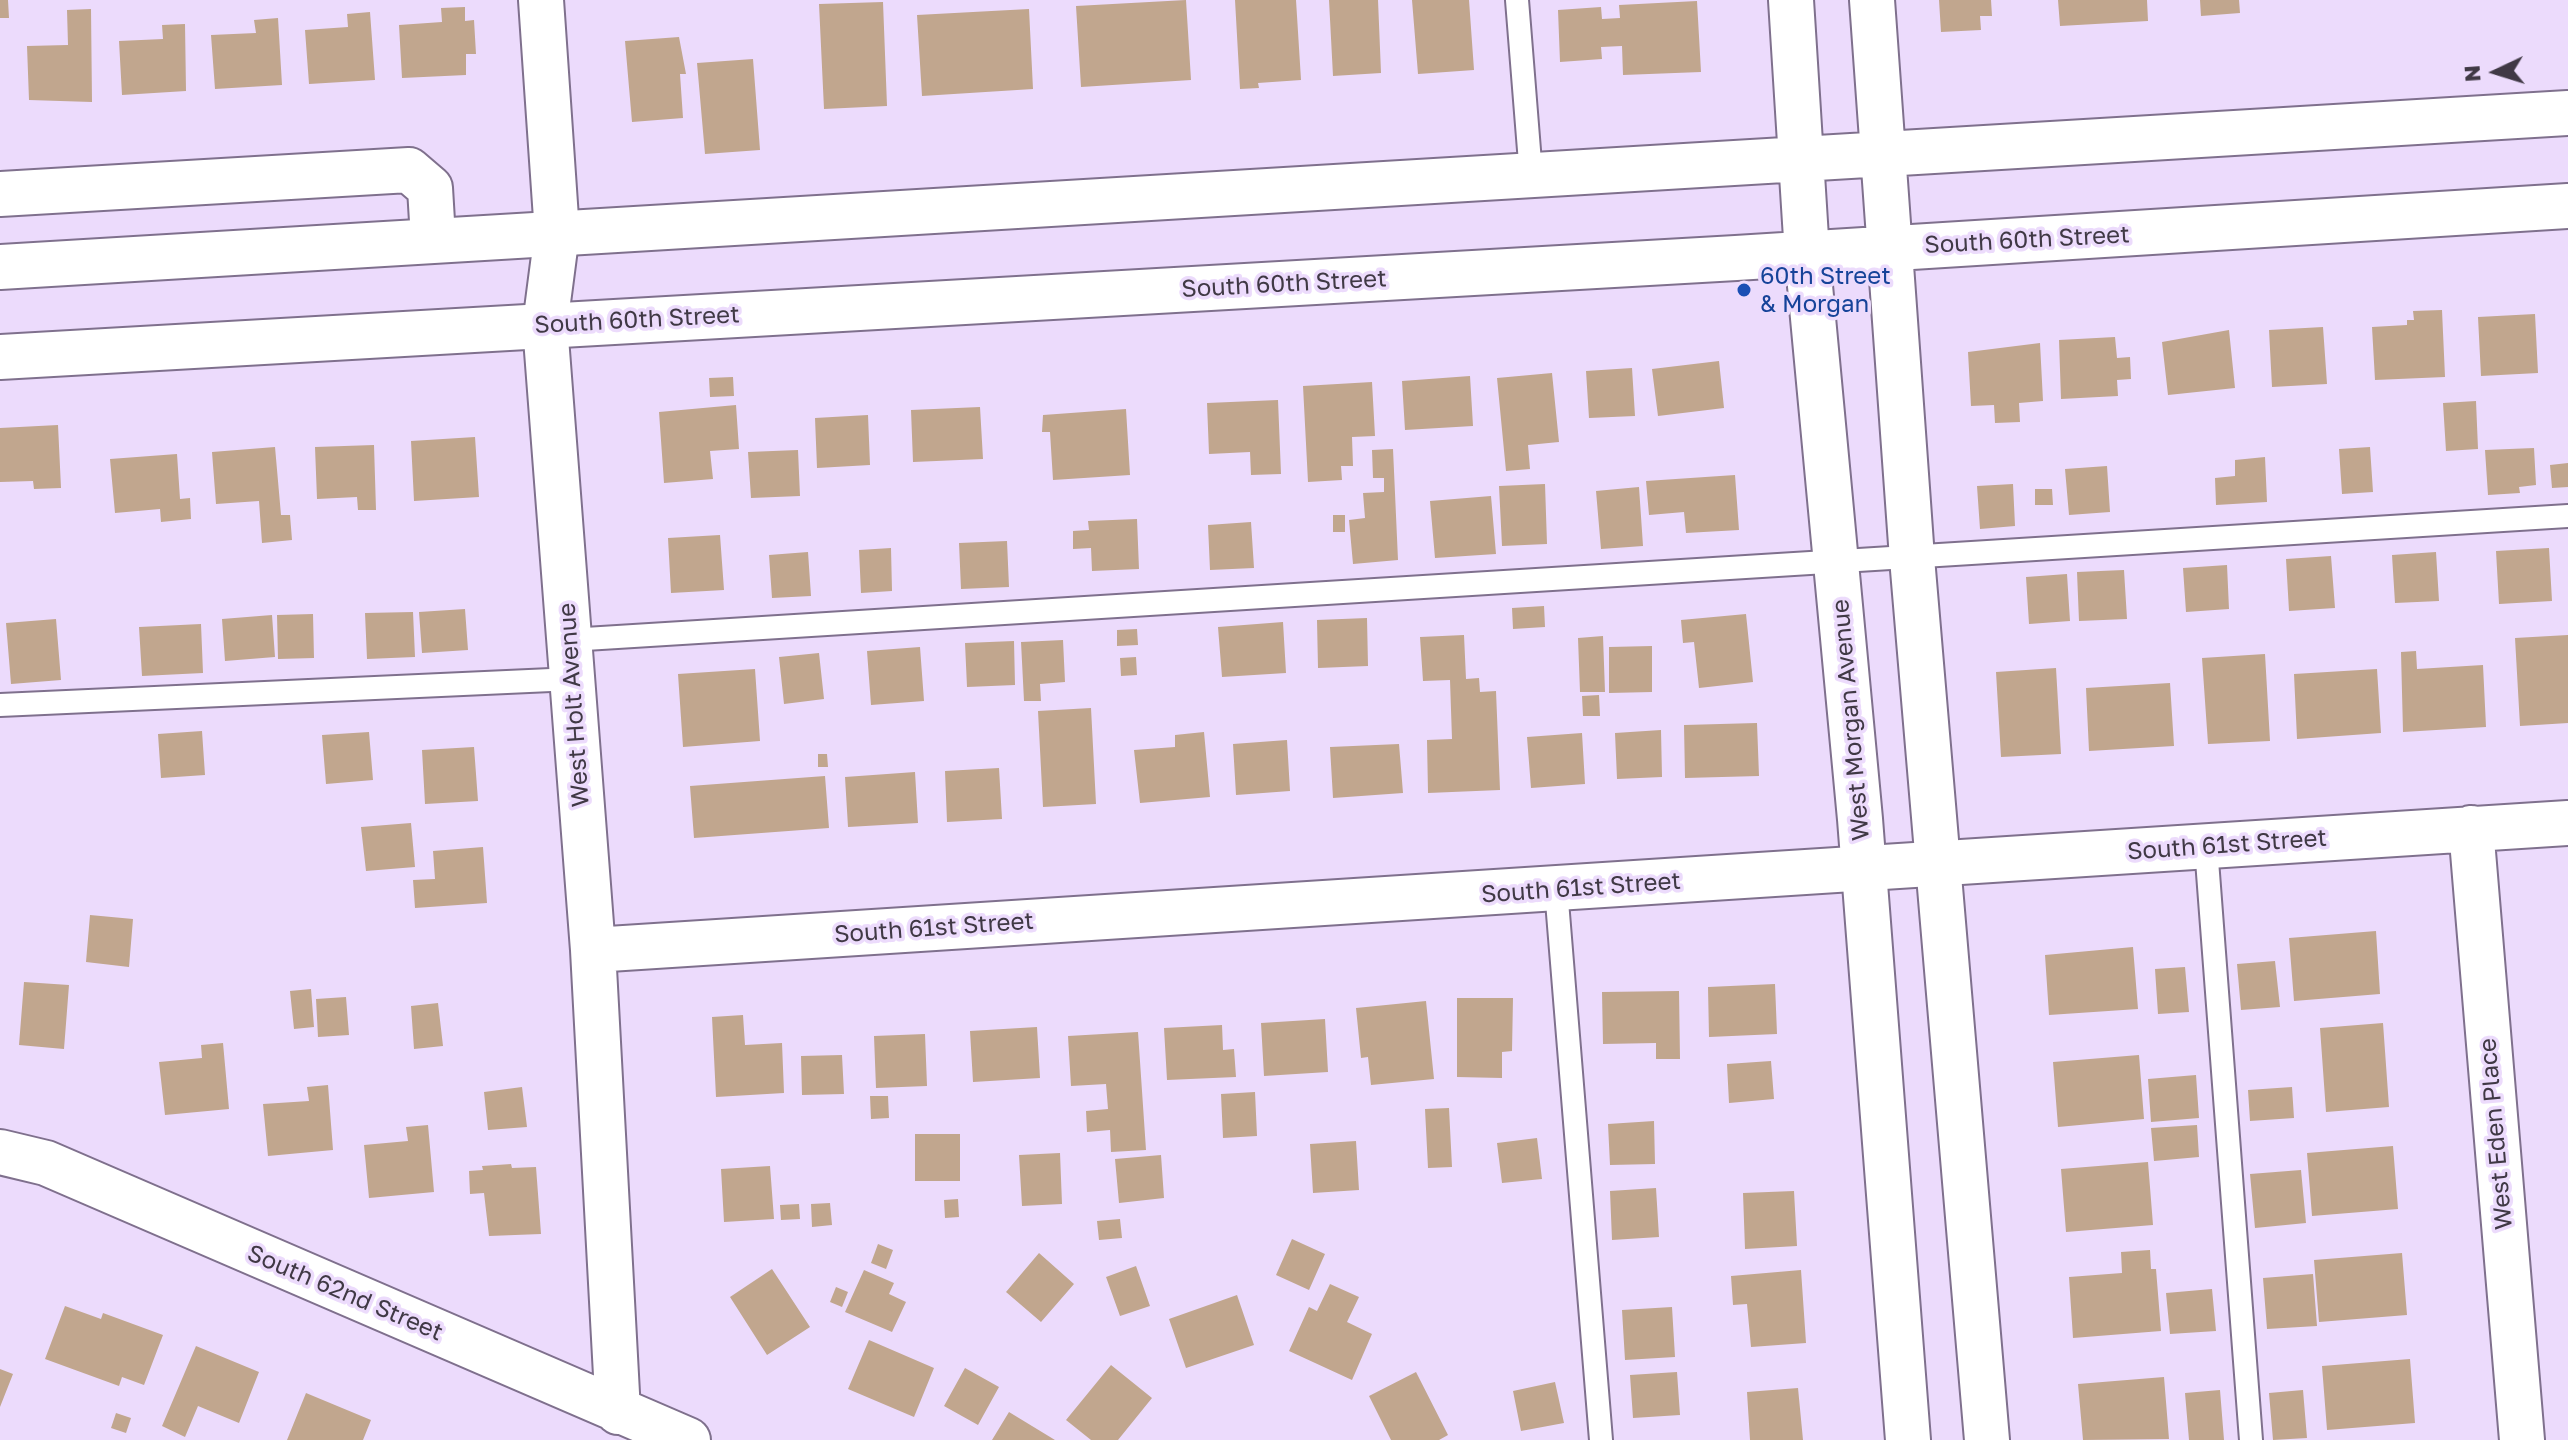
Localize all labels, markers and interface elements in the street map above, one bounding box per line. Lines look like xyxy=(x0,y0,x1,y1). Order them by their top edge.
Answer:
north arrow xyxy=(2456,32,2536,112)
text: N xyxy=(2458,64,2486,83)
street label: South 60th Street xyxy=(1924,220,2130,260)
place label: 60th Street & Morgan xyxy=(1760,262,1891,318)
street label: South 60th Street xyxy=(1181,264,1387,304)
marker: 60th Street & Morgan xyxy=(1735,281,1753,299)
street label: South 60th Street xyxy=(534,300,740,340)
street label: West Morgan Avenue xyxy=(1826,598,1876,842)
street label: West Holt Avenue xyxy=(553,602,595,808)
street label: South 61st Street xyxy=(2126,824,2328,866)
street label: South 61st Street xyxy=(1480,867,1682,909)
street label: South 61st Street xyxy=(833,907,1035,949)
street label: West Eden Place xyxy=(2473,1037,2519,1231)
street label: South 62nd Street xyxy=(243,1239,447,1347)

